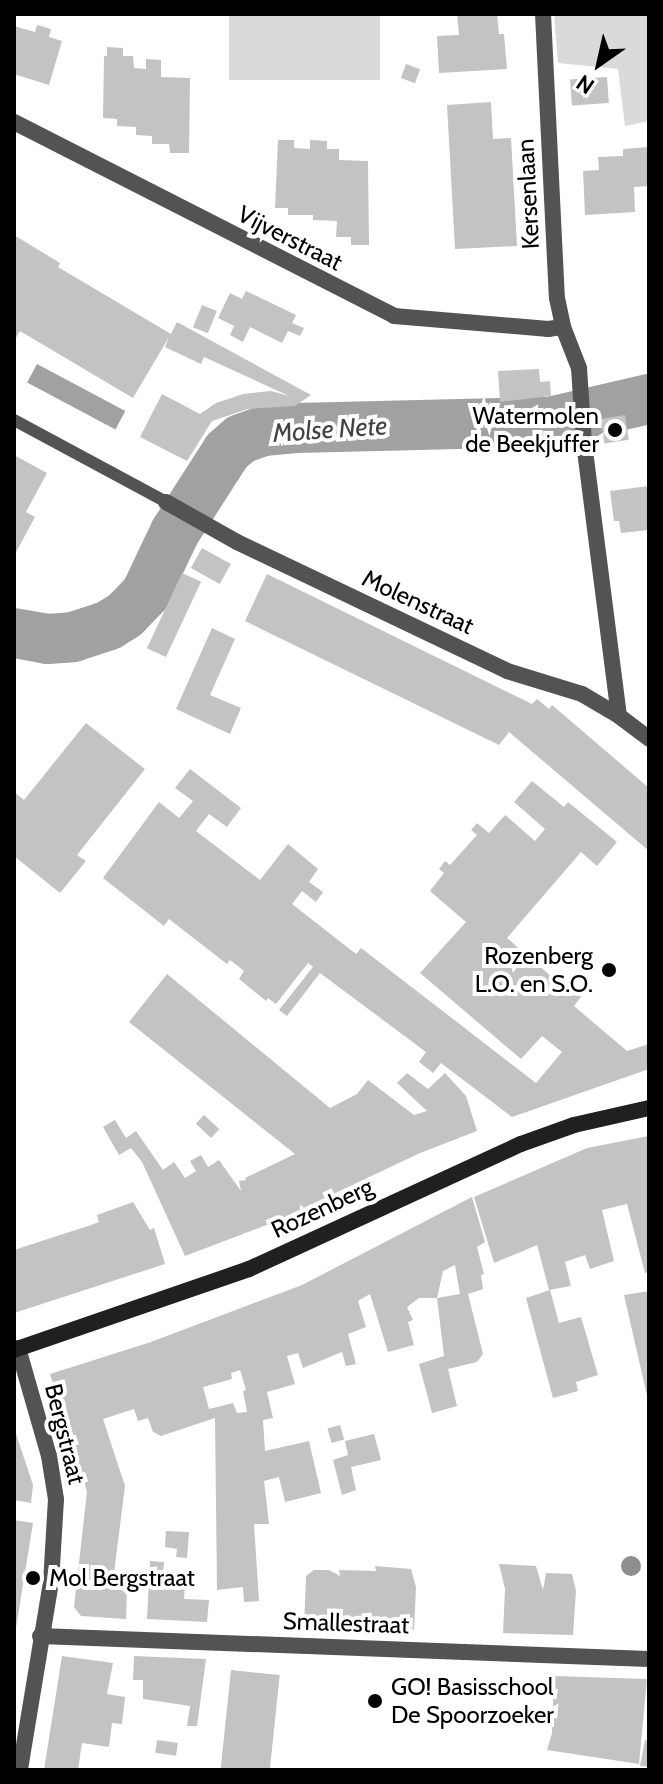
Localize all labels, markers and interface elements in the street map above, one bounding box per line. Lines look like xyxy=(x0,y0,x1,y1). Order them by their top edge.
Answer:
north arrow xyxy=(559,24,639,104)
text: N xyxy=(571,69,599,100)
street label: Kersenlaan xyxy=(511,138,545,250)
street label: Vijverstraat xyxy=(233,199,347,277)
place label: Watermolen de Beekjuffer xyxy=(465,402,599,458)
water label: Molse Nete xyxy=(272,410,388,450)
marker: Watermolen de Beekjuffer xyxy=(606,421,624,439)
street label: Molenstraat xyxy=(358,564,478,640)
place label: Rozenberg L.O. en S.O. xyxy=(475,942,593,998)
marker: Rozenberg L.O. en S.O. xyxy=(600,961,618,979)
street label: Rozenberg xyxy=(267,1172,377,1244)
street label: Bergstraat xyxy=(39,1381,91,1487)
place label: Mol Bergstraat xyxy=(49,1564,195,1592)
marker: Mol Bergstraat xyxy=(24,1569,42,1587)
street label: Smallestraat xyxy=(282,1606,410,1640)
place label: GO! Basisschool De Spoorzoeker xyxy=(391,1673,554,1729)
marker: GO! Basisschool De Spoorzoeker xyxy=(366,1692,384,1710)

